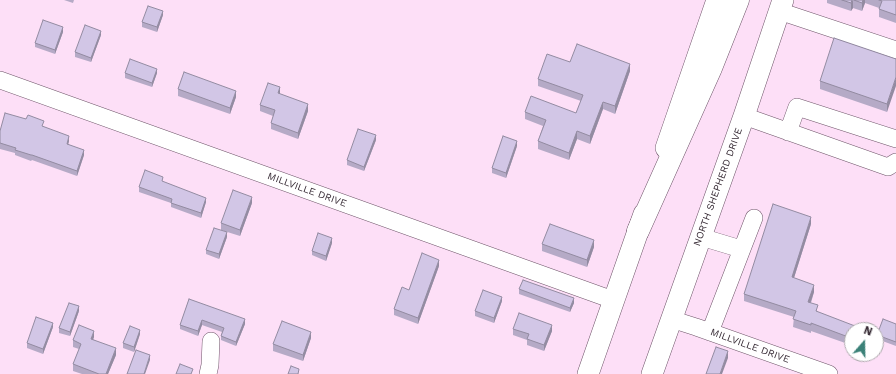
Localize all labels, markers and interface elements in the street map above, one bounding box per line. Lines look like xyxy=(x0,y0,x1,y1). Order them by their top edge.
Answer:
street label: NORTH SHEPHERD DRIVE xyxy=(691,126,745,248)
street label: MILLVILLE DRIVE xyxy=(266,170,348,210)
north arrow xyxy=(844,322,884,362)
text: N xyxy=(862,324,874,339)
street label: MILLVILLE DRIVE xyxy=(709,326,791,366)

